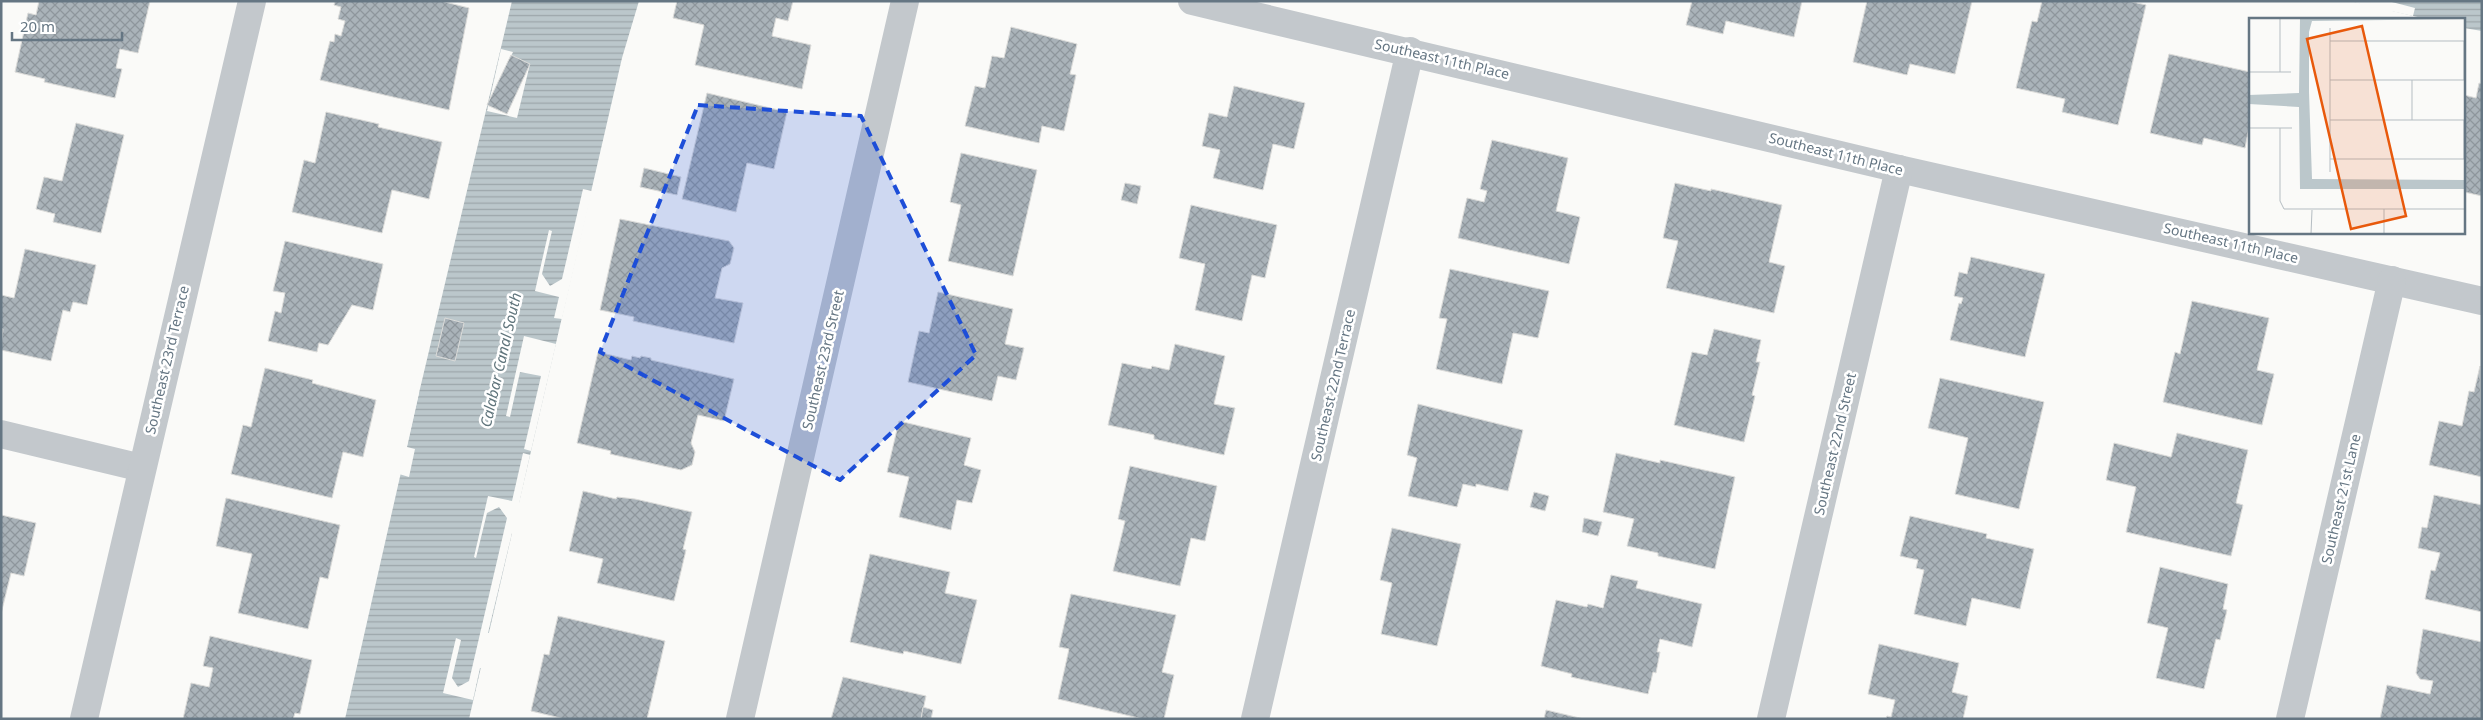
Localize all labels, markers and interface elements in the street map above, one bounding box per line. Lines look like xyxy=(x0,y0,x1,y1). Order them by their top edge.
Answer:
scale bar xyxy=(12,10,122,42)
text: 20 m xyxy=(20,16,55,36)
inset map xyxy=(2249,18,2466,234)
street label: Southeast 11th Place xyxy=(1373,34,1511,83)
street label: Southeast 11th Place xyxy=(1767,128,1905,179)
street label: Southeast 11th Place xyxy=(2162,218,2300,267)
street label: Southeast 23rd Terrace xyxy=(140,284,193,436)
street label: Southeast 23rd Street xyxy=(797,288,848,431)
water label: Calabar Canal South xyxy=(475,291,525,429)
street label: Southeast 22nd Terrace xyxy=(1306,307,1359,463)
street label: Southeast 22nd Street xyxy=(1809,371,1860,517)
street label: Southeast 21st Lane xyxy=(2316,432,2365,566)

